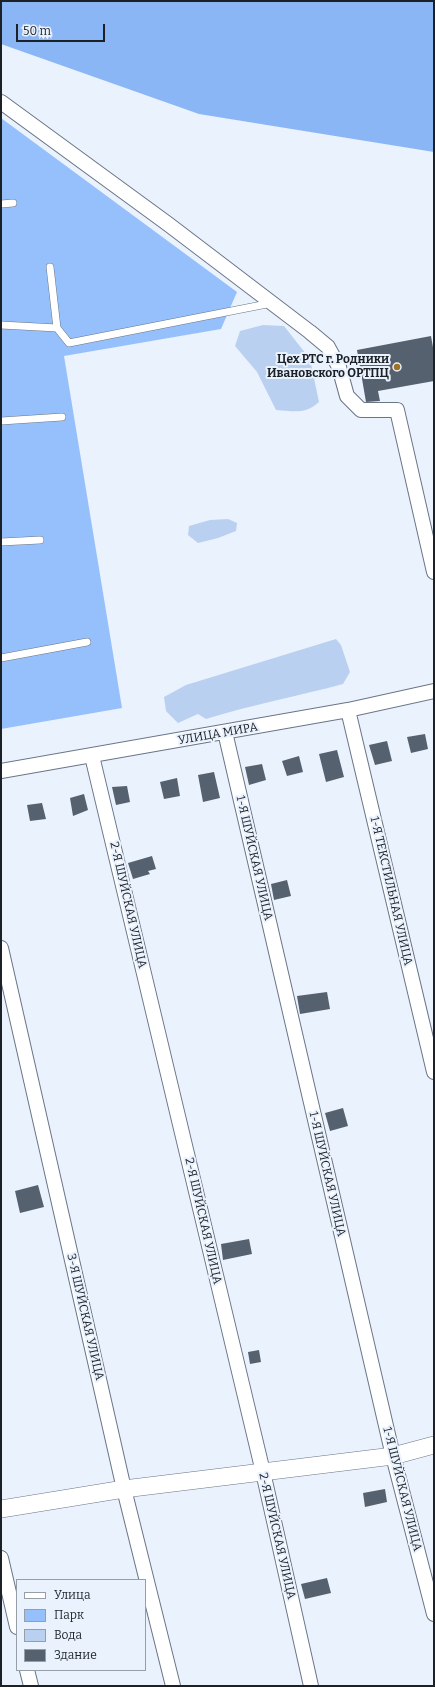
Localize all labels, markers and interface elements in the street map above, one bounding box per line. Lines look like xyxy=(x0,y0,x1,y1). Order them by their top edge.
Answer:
scale bar xyxy=(18,16,107,42)
text: 50 m xyxy=(23,24,51,38)
place label: Цех РТС г. Родники Ивановского ОРТПЦ xyxy=(267,353,389,381)
marker: Цех РТС г. Родники Ивановского ОРТПЦ xyxy=(392,362,402,372)
street label: УЛИЦА МИРА xyxy=(177,720,259,748)
street label: 1-Я ШУЙСКАЯ УЛИЦА xyxy=(233,794,275,922)
street label: 1-Я ТЕКСТИЛЬНАЯ УЛИЦА xyxy=(367,815,415,967)
street label: 2-Я ШУЙСКАЯ УЛИЦА xyxy=(106,840,150,970)
street label: 1-Я ШУЙСКАЯ УЛИЦА xyxy=(306,1110,348,1238)
street label: 2-Я ШУЙСКАЯ УЛИЦА xyxy=(181,1156,225,1286)
street label: 3-Я ШУЙСКАЯ УЛИЦА xyxy=(63,1252,107,1382)
street label: 1-Я ШУЙСКАЯ УЛИЦА xyxy=(380,1425,424,1553)
street label: 2-Я ШУЙСКАЯ УЛИЦА xyxy=(255,1471,299,1601)
legend xyxy=(16,1579,146,1671)
text: Улица xyxy=(54,1588,90,1602)
text: Парк xyxy=(54,1608,84,1622)
text: Вода xyxy=(54,1628,82,1642)
text: Здание xyxy=(54,1648,97,1662)

